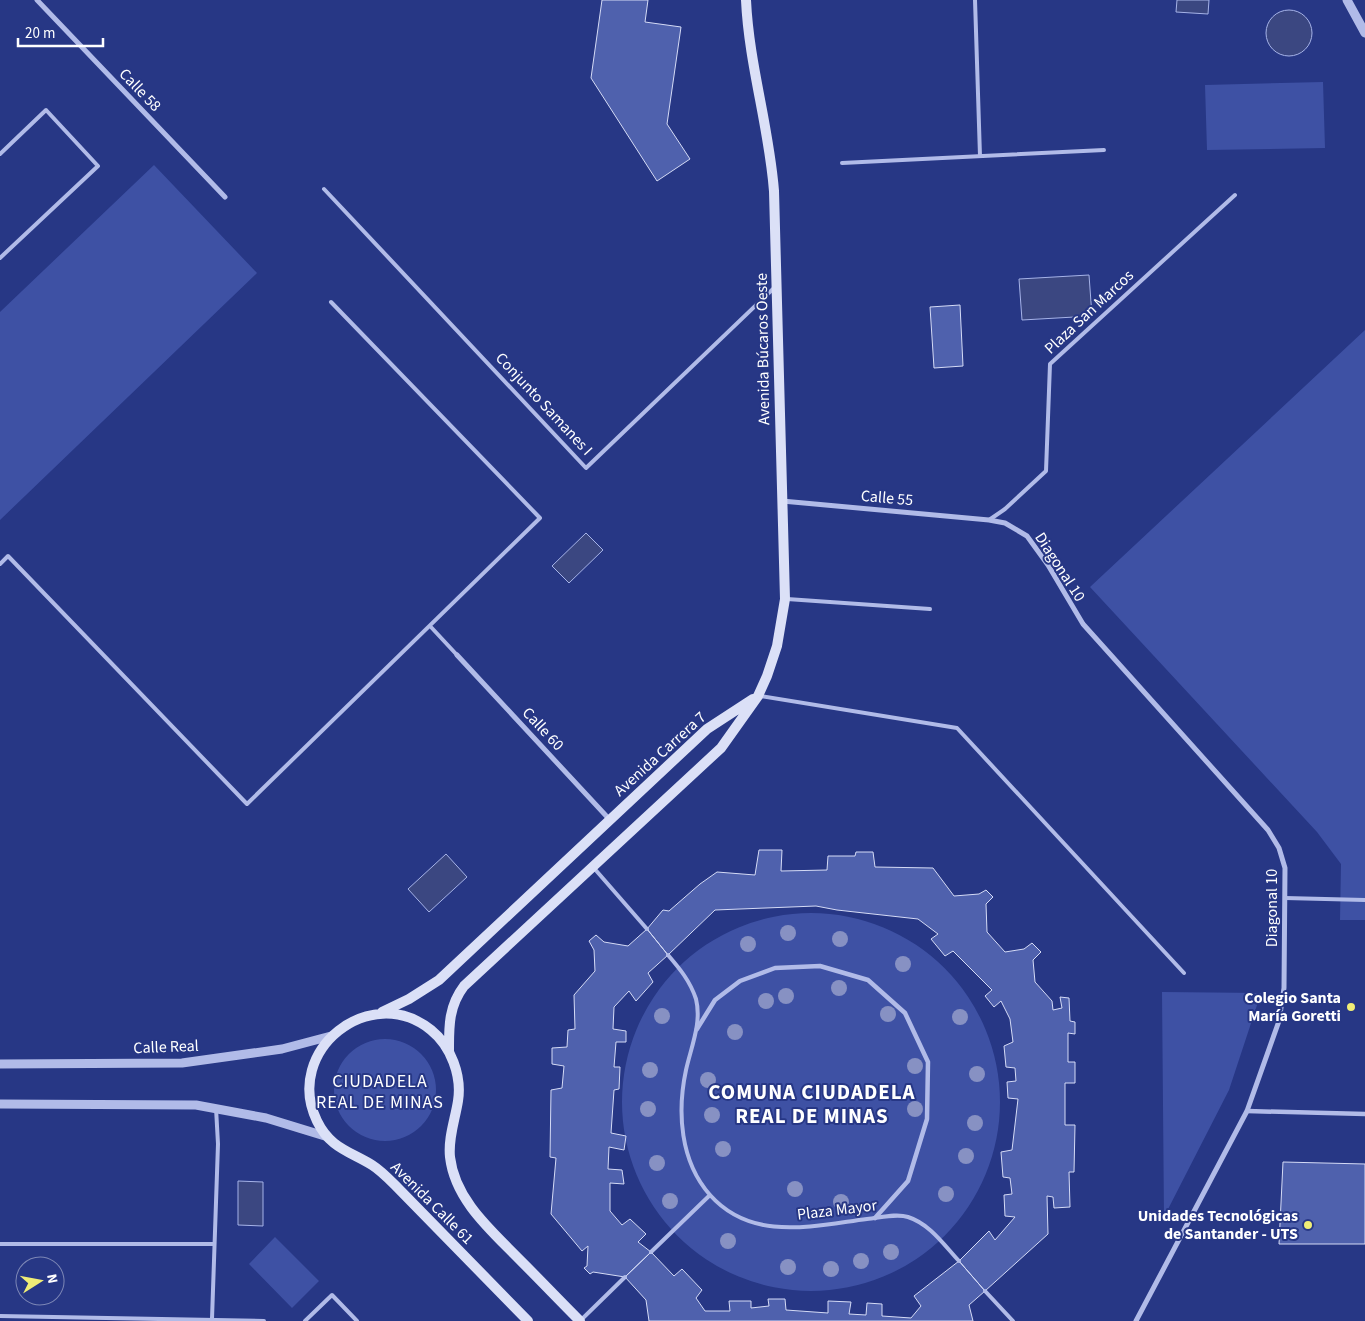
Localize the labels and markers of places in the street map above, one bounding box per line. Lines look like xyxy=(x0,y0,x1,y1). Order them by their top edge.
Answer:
place label: Colegio Santa María Goretti xyxy=(1244,987,1341,1027)
marker: Colegio Santa María Goretti xyxy=(1345,1001,1357,1013)
place label: Unidades Tecnológicas de Santander - UTS xyxy=(1138,1205,1298,1245)
marker: Unidades Tecnológicas de Santander - UTS xyxy=(1302,1219,1314,1231)

